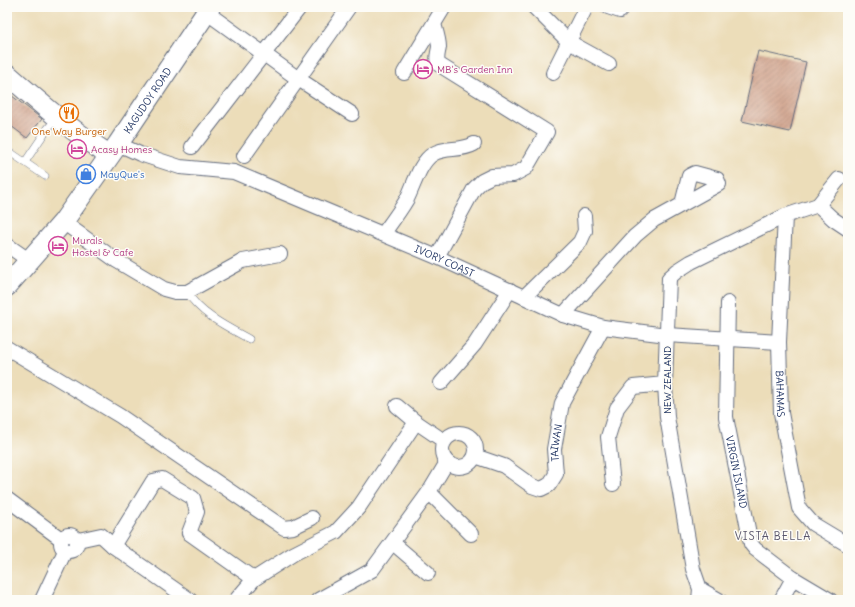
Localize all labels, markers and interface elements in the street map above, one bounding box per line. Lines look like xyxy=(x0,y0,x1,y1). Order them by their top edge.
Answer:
hotel icon: MB's Garden Inn xyxy=(412,58,434,80)
place label: MB's Garden Inn xyxy=(437,63,513,76)
street label: KAGUDOY ROAD xyxy=(120,65,174,136)
restaurant icon: One Way Burger xyxy=(58,102,80,124)
place label: One Way Burger xyxy=(31,125,107,138)
hotel icon: Acasy Homes xyxy=(66,138,88,160)
place label: Acasy Homes xyxy=(91,143,153,156)
shop icon: MayQue's xyxy=(75,163,97,185)
place label: MayQue's xyxy=(100,168,145,181)
place label: Murals Hostel & Cafe xyxy=(72,234,133,259)
hotel icon: Murals Hostel & Cafe xyxy=(47,235,69,257)
street label: IVORY COAST xyxy=(413,242,476,280)
street label: NEW ZEALAND xyxy=(661,346,674,414)
street label: BAHAMAS xyxy=(773,370,788,419)
street label: TAIWAN xyxy=(547,423,565,462)
street label: VIRGIN ISLAND xyxy=(723,435,750,509)
district label: VISTA BELLA xyxy=(735,529,811,543)

